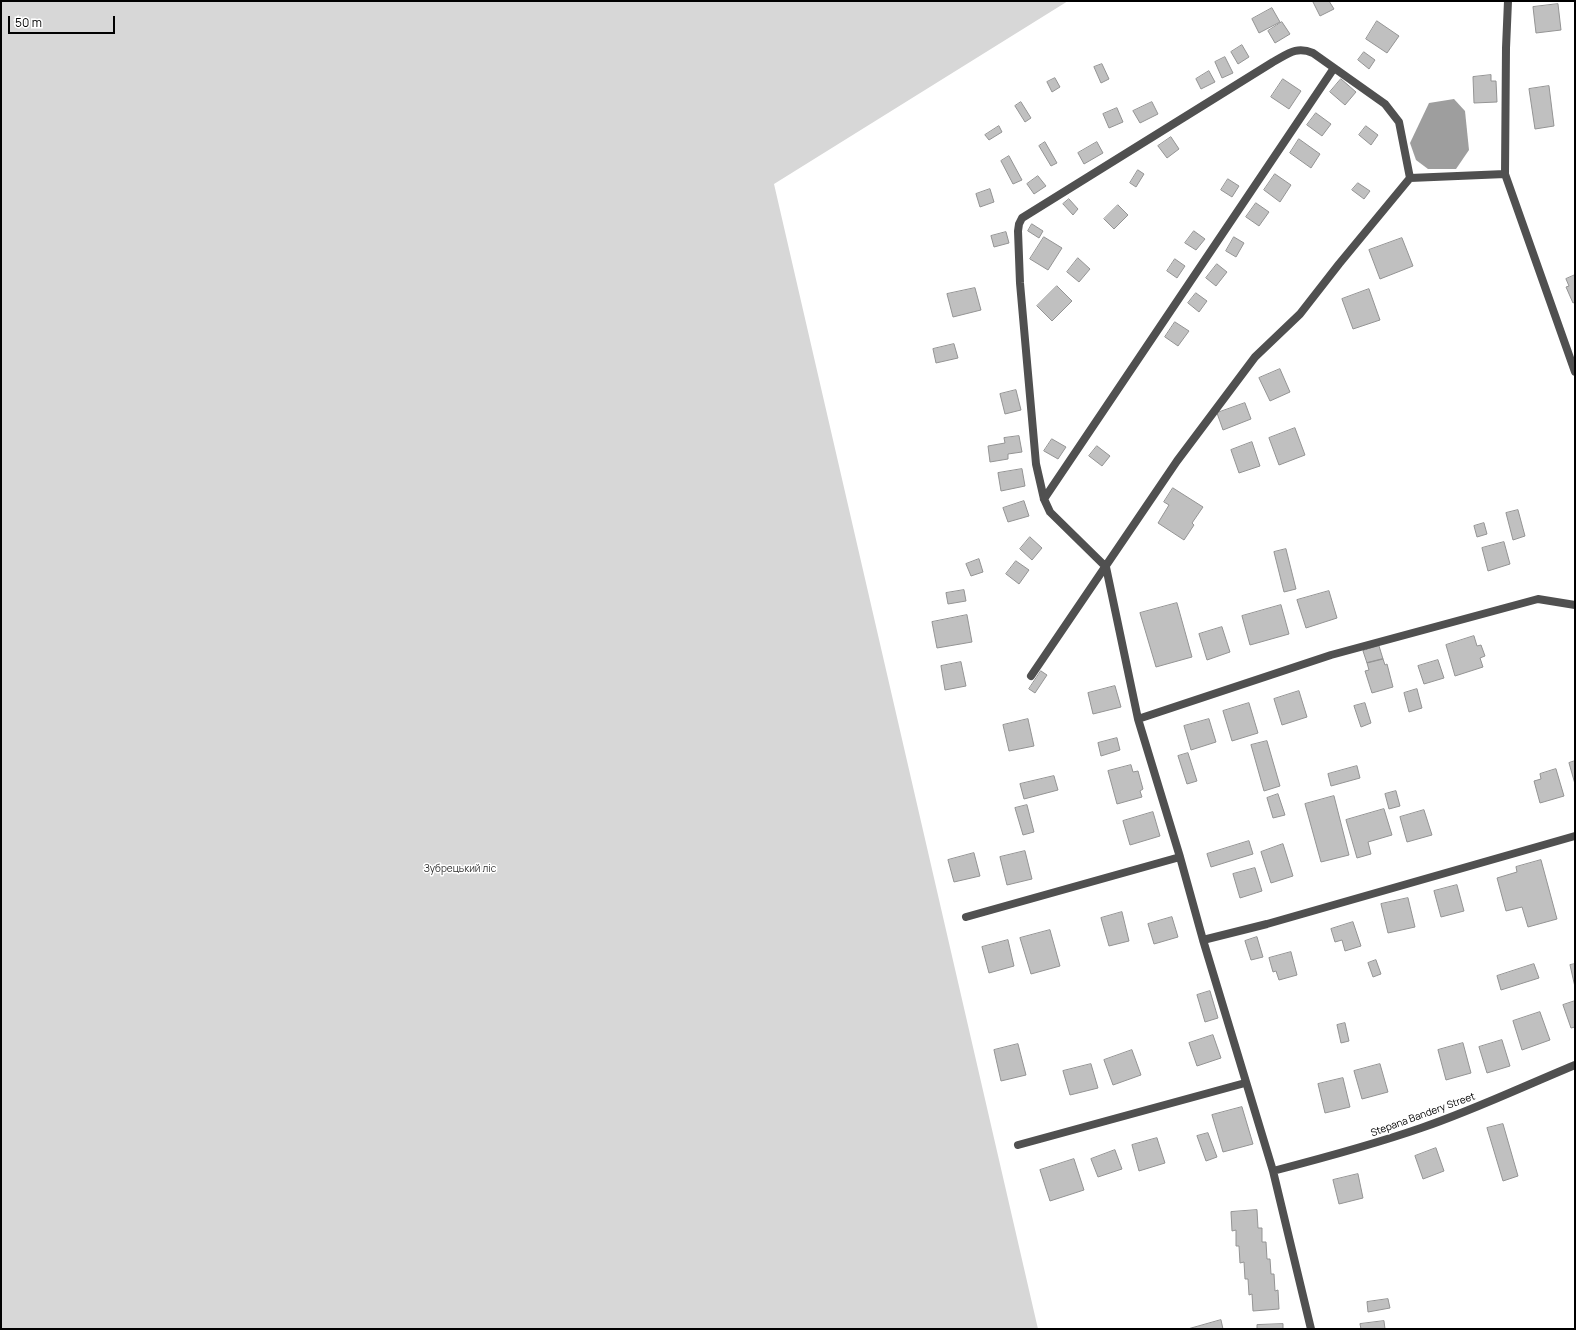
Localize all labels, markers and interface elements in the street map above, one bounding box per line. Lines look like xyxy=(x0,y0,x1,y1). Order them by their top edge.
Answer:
scale bar xyxy=(10,8,117,34)
text: 50 m xyxy=(15,14,42,31)
park label: Зубрецький ліс xyxy=(424,863,496,875)
street label: Stepana Bandery Street xyxy=(1369,1091,1477,1139)

